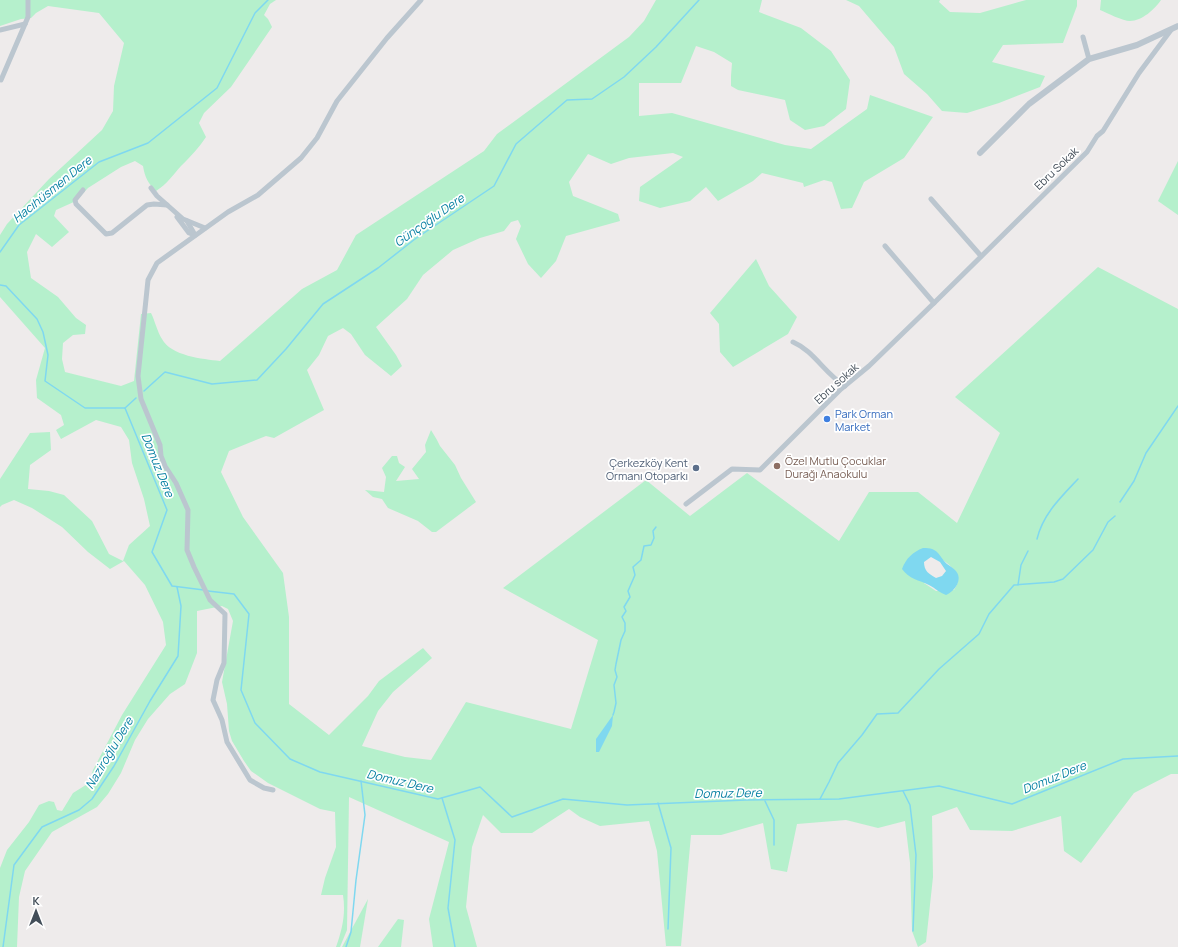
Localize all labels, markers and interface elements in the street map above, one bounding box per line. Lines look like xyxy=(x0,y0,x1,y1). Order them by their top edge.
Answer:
street label: Ebru Sokak xyxy=(1031,143,1082,193)
water label: Hacıhüsmen Dere xyxy=(9,151,96,226)
water label: Günçoğlu Dere xyxy=(391,189,468,250)
street label: Ebru sokak xyxy=(811,359,862,407)
place label: Park Orman Market xyxy=(835,406,893,434)
marker: Park Orman Market xyxy=(822,414,832,424)
water label: Domuz Dere xyxy=(137,431,179,500)
place label: Özel Mutlu Çocuklar Durağı Anaokulu xyxy=(785,453,886,481)
place label: Çerkezköy Kent Ormanı Otoparkı xyxy=(606,455,688,483)
marker: Özel Mutlu Çocuklar Durağı Anaokulu xyxy=(772,461,782,471)
marker: Çerkezköy Kent Ormanı Otoparkı xyxy=(691,463,701,473)
water label: Naziroğlu Dere xyxy=(81,713,138,792)
water label: Domuz Dere xyxy=(1020,756,1089,798)
water label: Domuz Dere xyxy=(365,765,436,797)
water label: Domuz Dere xyxy=(694,784,763,802)
north arrow xyxy=(16,891,56,931)
text: K xyxy=(32,893,40,908)

